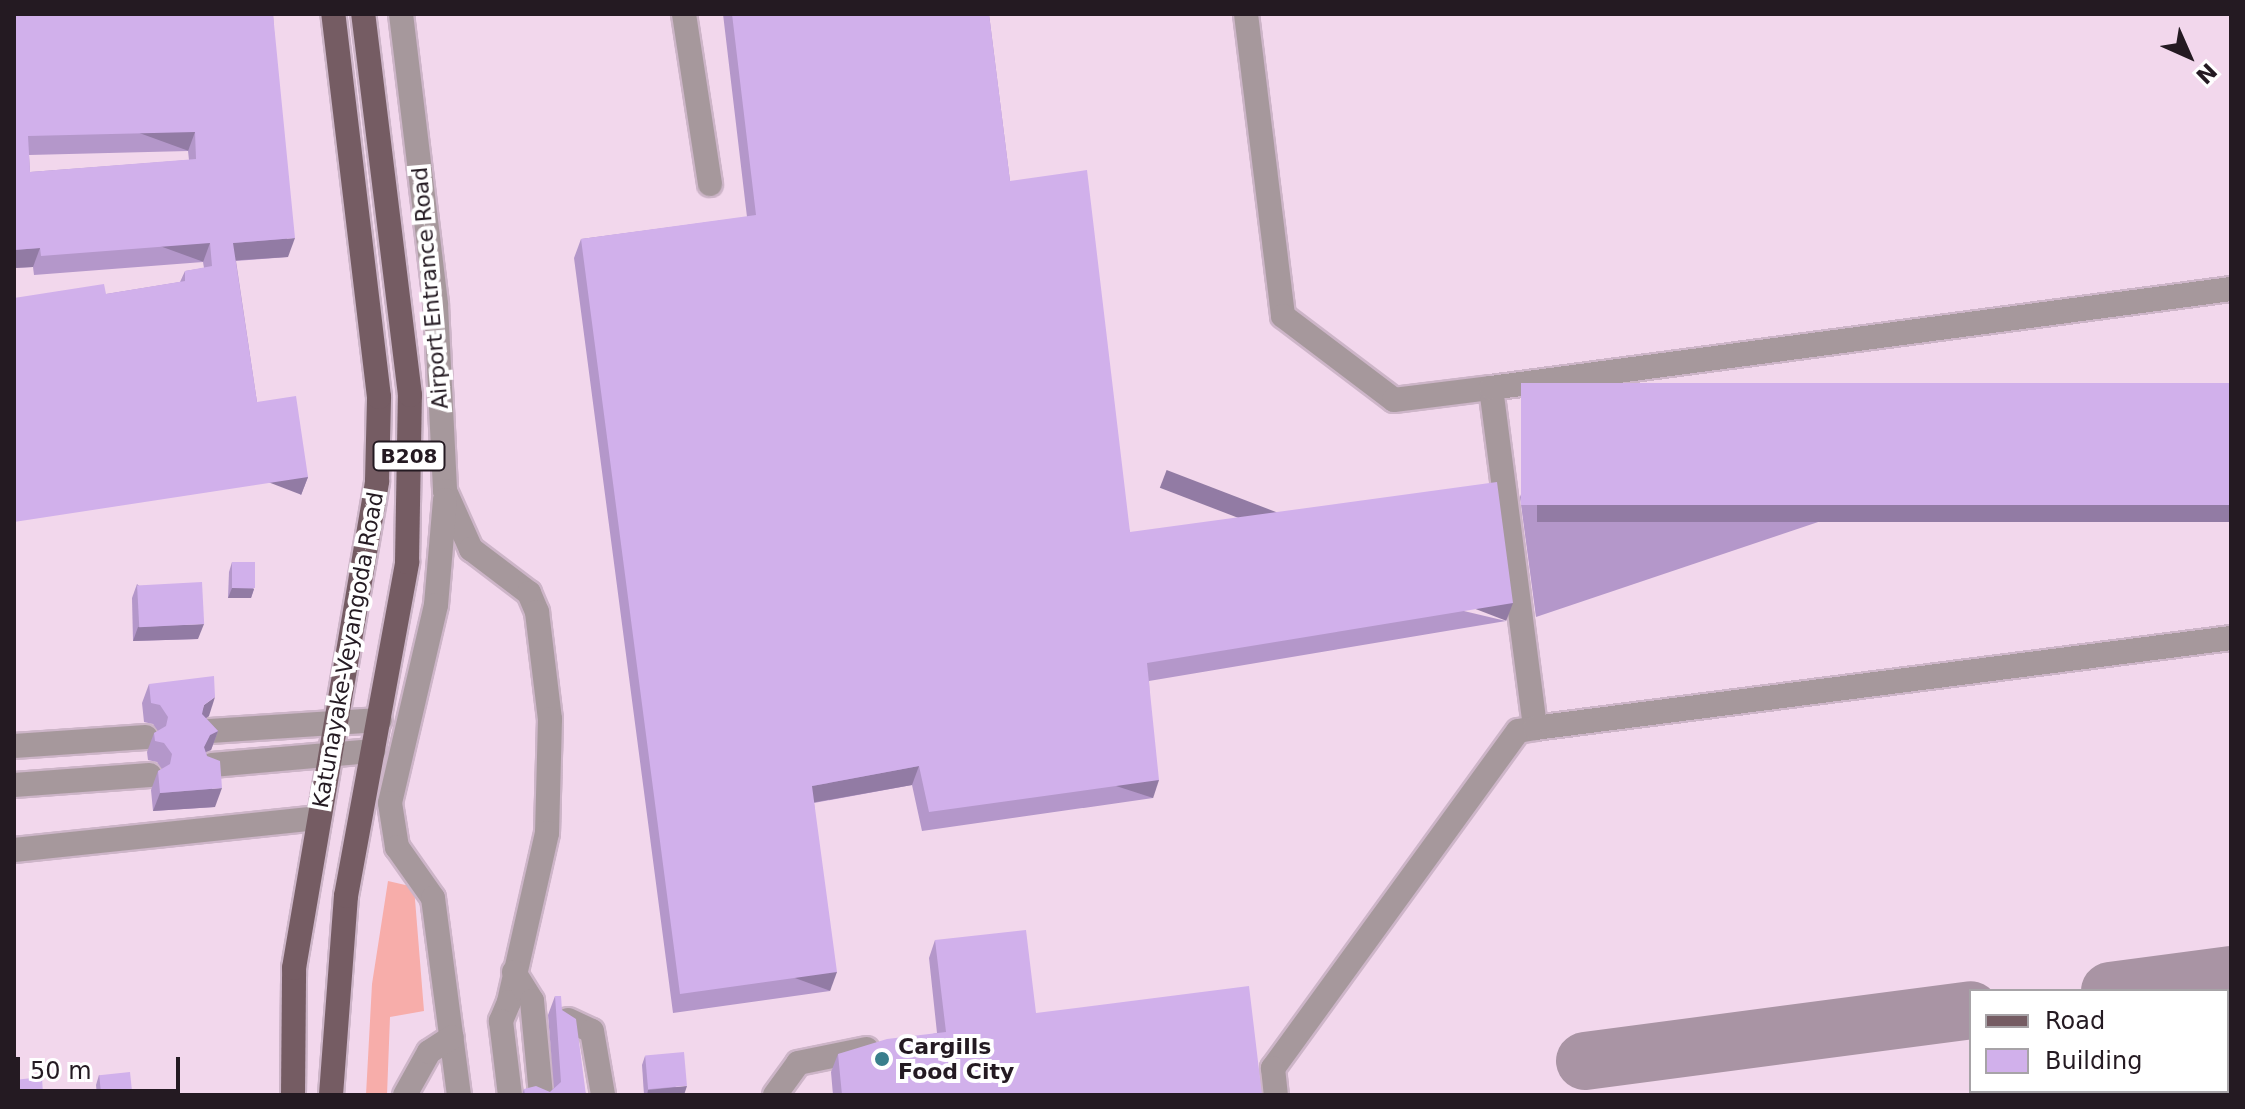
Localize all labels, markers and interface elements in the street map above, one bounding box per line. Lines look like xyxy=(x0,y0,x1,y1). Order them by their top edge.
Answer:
north arrow xyxy=(2149,16,2229,96)
text: N xyxy=(2191,58,2222,89)
street label: Airport Entrance Road xyxy=(406,166,454,410)
road number: B208 xyxy=(371,440,447,472)
street label: Katunayake-Veyangoda Road xyxy=(307,490,389,810)
legend xyxy=(1969,989,2229,1093)
text: Road xyxy=(2045,1007,2105,1035)
place label: Cargills Food City xyxy=(898,1033,1014,1084)
scale bar xyxy=(20,1041,184,1091)
text: Building xyxy=(2045,1047,2142,1075)
marker: Cargills Food City xyxy=(873,1050,891,1068)
text: 50 m xyxy=(30,1057,92,1085)

